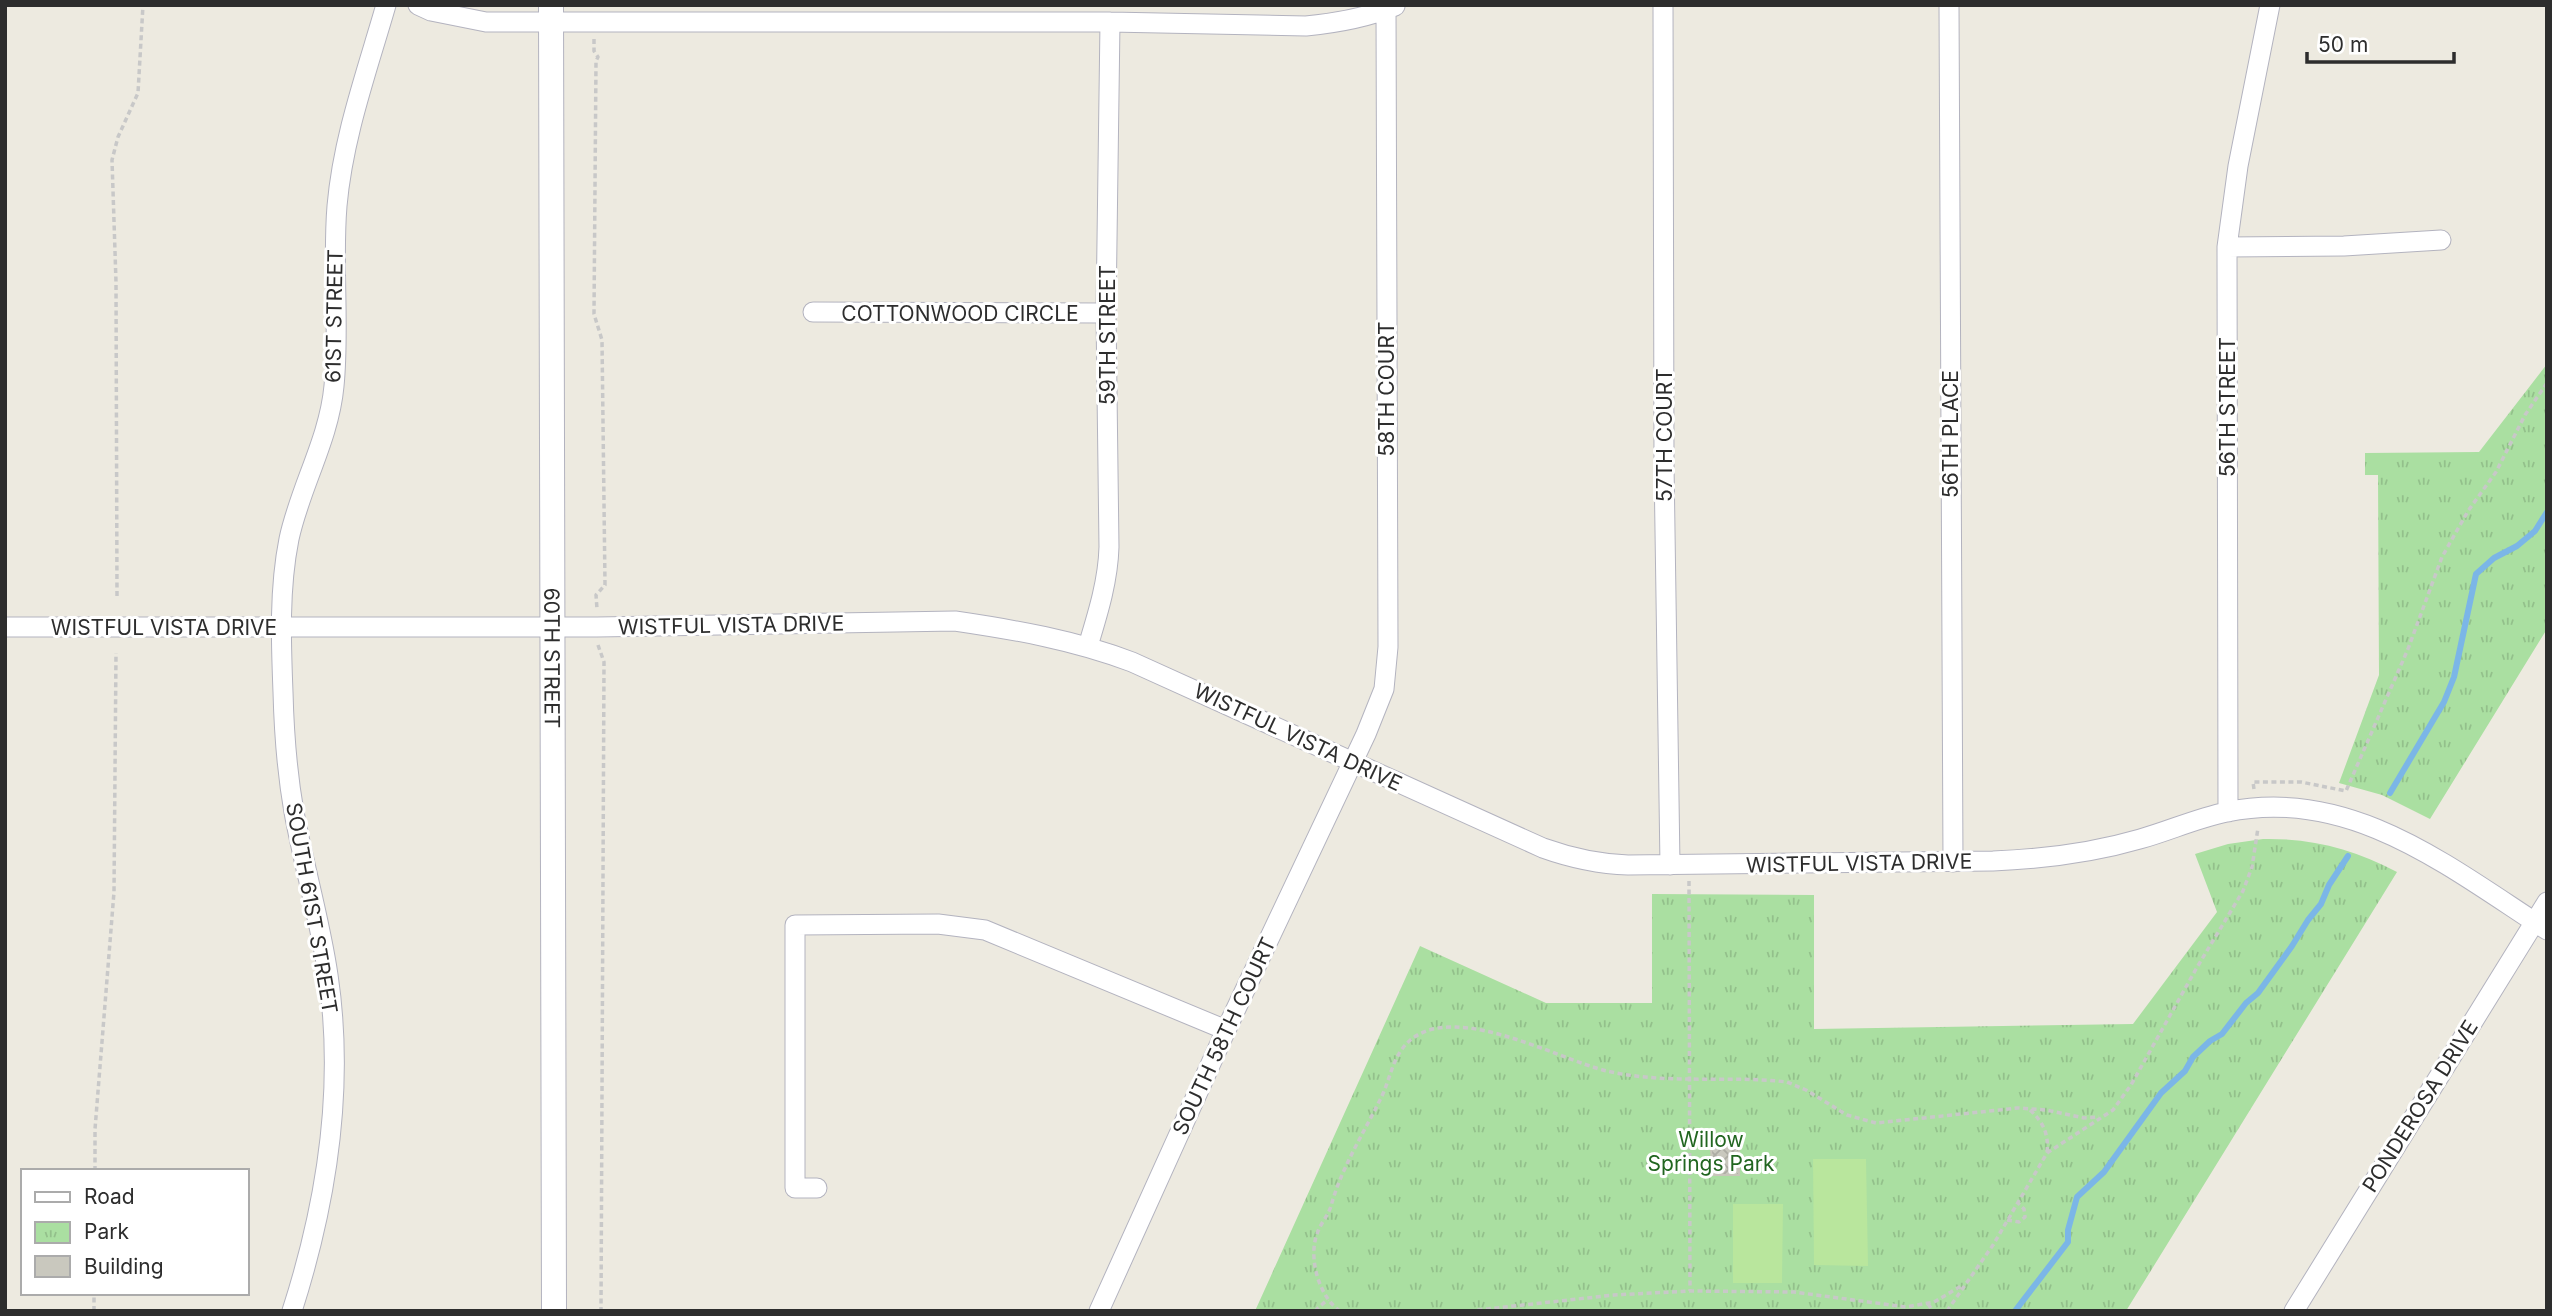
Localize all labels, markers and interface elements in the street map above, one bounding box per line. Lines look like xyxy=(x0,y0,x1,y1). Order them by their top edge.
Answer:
scale bar xyxy=(2307,21,2454,65)
text: 50 m xyxy=(2318,32,2368,57)
street label: 61ST STREET xyxy=(320,249,348,383)
street label: 59TH STREET xyxy=(1095,265,1120,405)
street label: COTTONWOOD CIRCLE xyxy=(841,301,1079,326)
street label: 58TH COURT xyxy=(1374,322,1399,456)
street label: 56TH STREET xyxy=(2215,337,2240,477)
street label: 57TH COURT xyxy=(1652,368,1677,502)
street label: 56TH PLACE xyxy=(1938,370,1963,498)
street label: 60TH STREET xyxy=(540,588,565,728)
street label: WISTFUL VISTA DRIVE xyxy=(618,611,844,639)
street label: WISTFUL VISTA DRIVE xyxy=(51,615,277,640)
street label: WISTFUL VISTA DRIVE xyxy=(1190,678,1406,796)
street label: SOUTH 61ST STREET xyxy=(281,800,343,1016)
street label: WISTFUL VISTA DRIVE xyxy=(1746,849,1972,877)
street label: SOUTH 58TH COURT xyxy=(1167,933,1281,1139)
street label: PONDEROSA DRIVE xyxy=(2357,1015,2483,1197)
park label: Willow Springs Park xyxy=(1648,1127,1775,1176)
legend xyxy=(21,1169,248,1295)
text: Road xyxy=(84,1184,135,1209)
text: Park xyxy=(84,1219,129,1244)
text: Building xyxy=(84,1254,164,1279)

